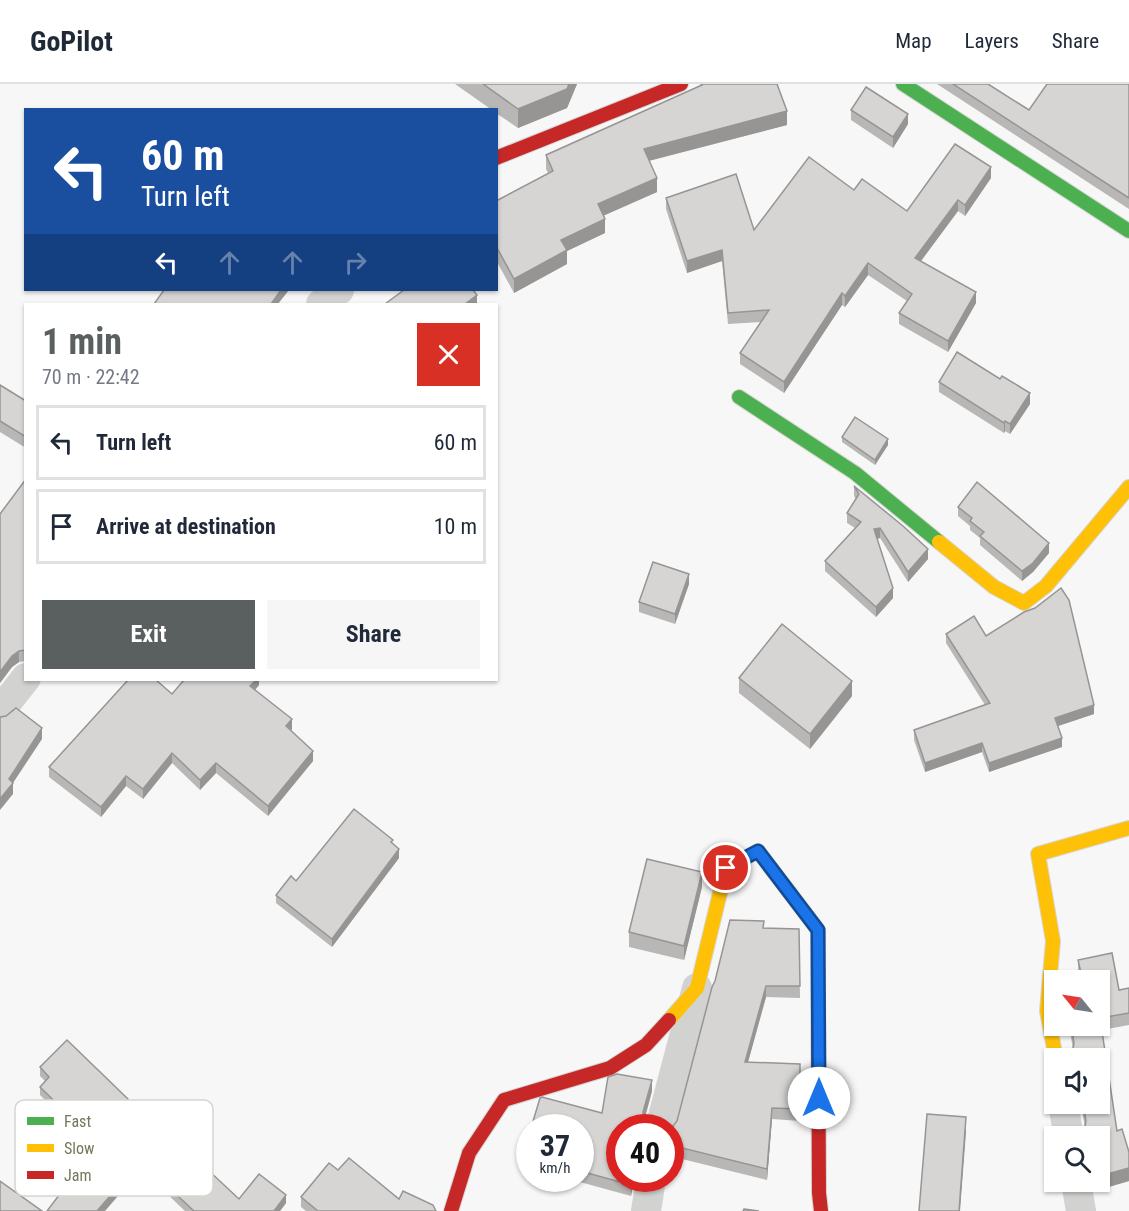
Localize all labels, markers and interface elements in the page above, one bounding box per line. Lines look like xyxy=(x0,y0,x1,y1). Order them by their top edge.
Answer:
text: GoPilot xyxy=(30,25,113,58)
text: Map xyxy=(895,29,932,53)
text: Layers xyxy=(965,29,1019,53)
text: Share xyxy=(1052,29,1099,53)
text: 60 m xyxy=(141,131,224,180)
icon: left xyxy=(42,132,120,210)
text: Turn left xyxy=(141,181,230,213)
icon: left xyxy=(150,246,183,279)
icon: ahead xyxy=(213,246,246,279)
icon: ahead xyxy=(276,246,309,279)
icon: right xyxy=(339,246,372,279)
text: 1 min xyxy=(42,321,122,363)
button: close xyxy=(417,323,480,386)
text: 70 m · 22:42 xyxy=(42,365,140,389)
icon: left xyxy=(45,426,78,459)
text: Turn left xyxy=(96,430,171,455)
text: 60 m xyxy=(434,430,477,455)
icon: arrive xyxy=(45,510,78,543)
text: Arrive at destination xyxy=(96,514,276,539)
text: 10 m xyxy=(434,514,477,539)
button: Exit xyxy=(42,600,255,669)
button: Share xyxy=(267,600,480,669)
pin xyxy=(700,842,751,893)
icon: arrive xyxy=(709,851,742,884)
north arrow xyxy=(1044,970,1110,1036)
map controls xyxy=(1044,970,1110,1192)
button: sound xyxy=(1044,1048,1110,1114)
position arrow xyxy=(787,1066,851,1130)
legend xyxy=(15,1100,213,1196)
text: Fast xyxy=(64,1112,91,1131)
speed limit sign: 40 xyxy=(606,1114,684,1192)
button: search xyxy=(1044,1126,1110,1192)
text: 37 xyxy=(540,1128,570,1163)
text: Slow xyxy=(64,1139,94,1158)
text: km/h xyxy=(540,1159,570,1177)
text: Jam xyxy=(64,1166,91,1185)

